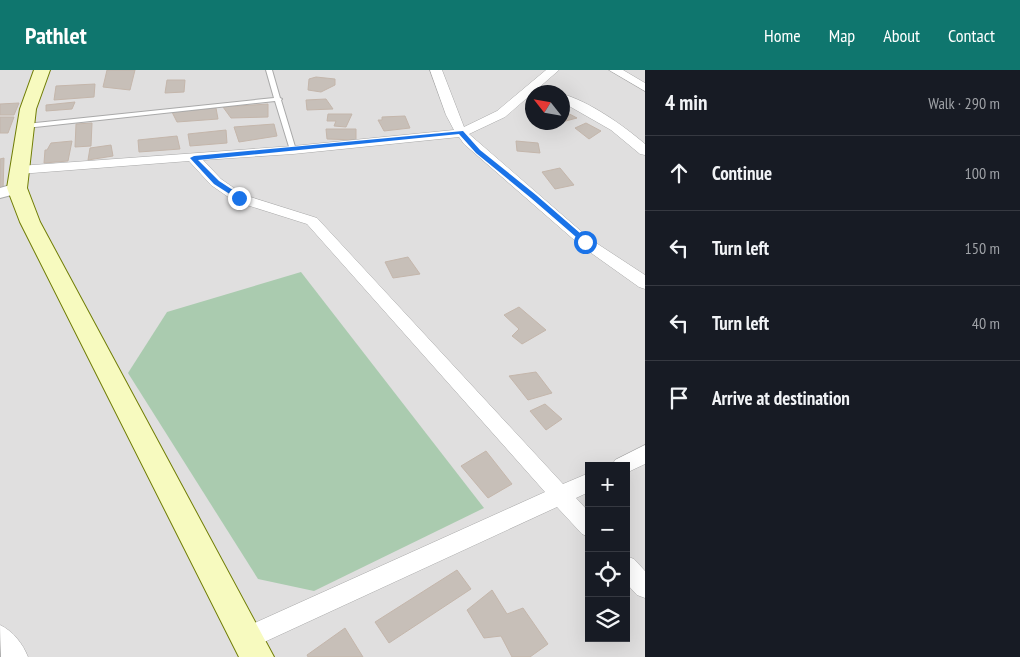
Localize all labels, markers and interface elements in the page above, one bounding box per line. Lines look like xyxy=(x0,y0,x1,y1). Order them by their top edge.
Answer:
text: Pathlet xyxy=(25,20,87,51)
text: Home xyxy=(764,24,801,47)
text: Map xyxy=(829,24,855,47)
text: About xyxy=(883,24,920,47)
text: Contact xyxy=(948,24,995,47)
north arrow xyxy=(525,85,570,130)
text: 4 min xyxy=(665,89,707,116)
text: Walk · 290 m xyxy=(928,93,1000,113)
icon: ahead xyxy=(665,159,693,187)
text: Continue xyxy=(712,161,772,185)
text: 100 m xyxy=(965,163,1000,183)
route end xyxy=(228,187,251,210)
route start xyxy=(574,231,597,254)
icon: left xyxy=(665,234,693,262)
text: Turn left xyxy=(712,236,769,260)
text: 150 m xyxy=(965,238,1000,258)
icon: left xyxy=(665,309,693,337)
text: Turn left xyxy=(712,311,769,335)
text: 40 m xyxy=(972,313,1000,333)
icon: arrive xyxy=(665,384,693,412)
text: Arrive at destination xyxy=(712,386,850,410)
map controls xyxy=(585,462,630,642)
button: + xyxy=(585,462,630,507)
button: − xyxy=(585,507,630,552)
button: locate xyxy=(585,552,630,597)
button: layers xyxy=(585,597,630,642)

